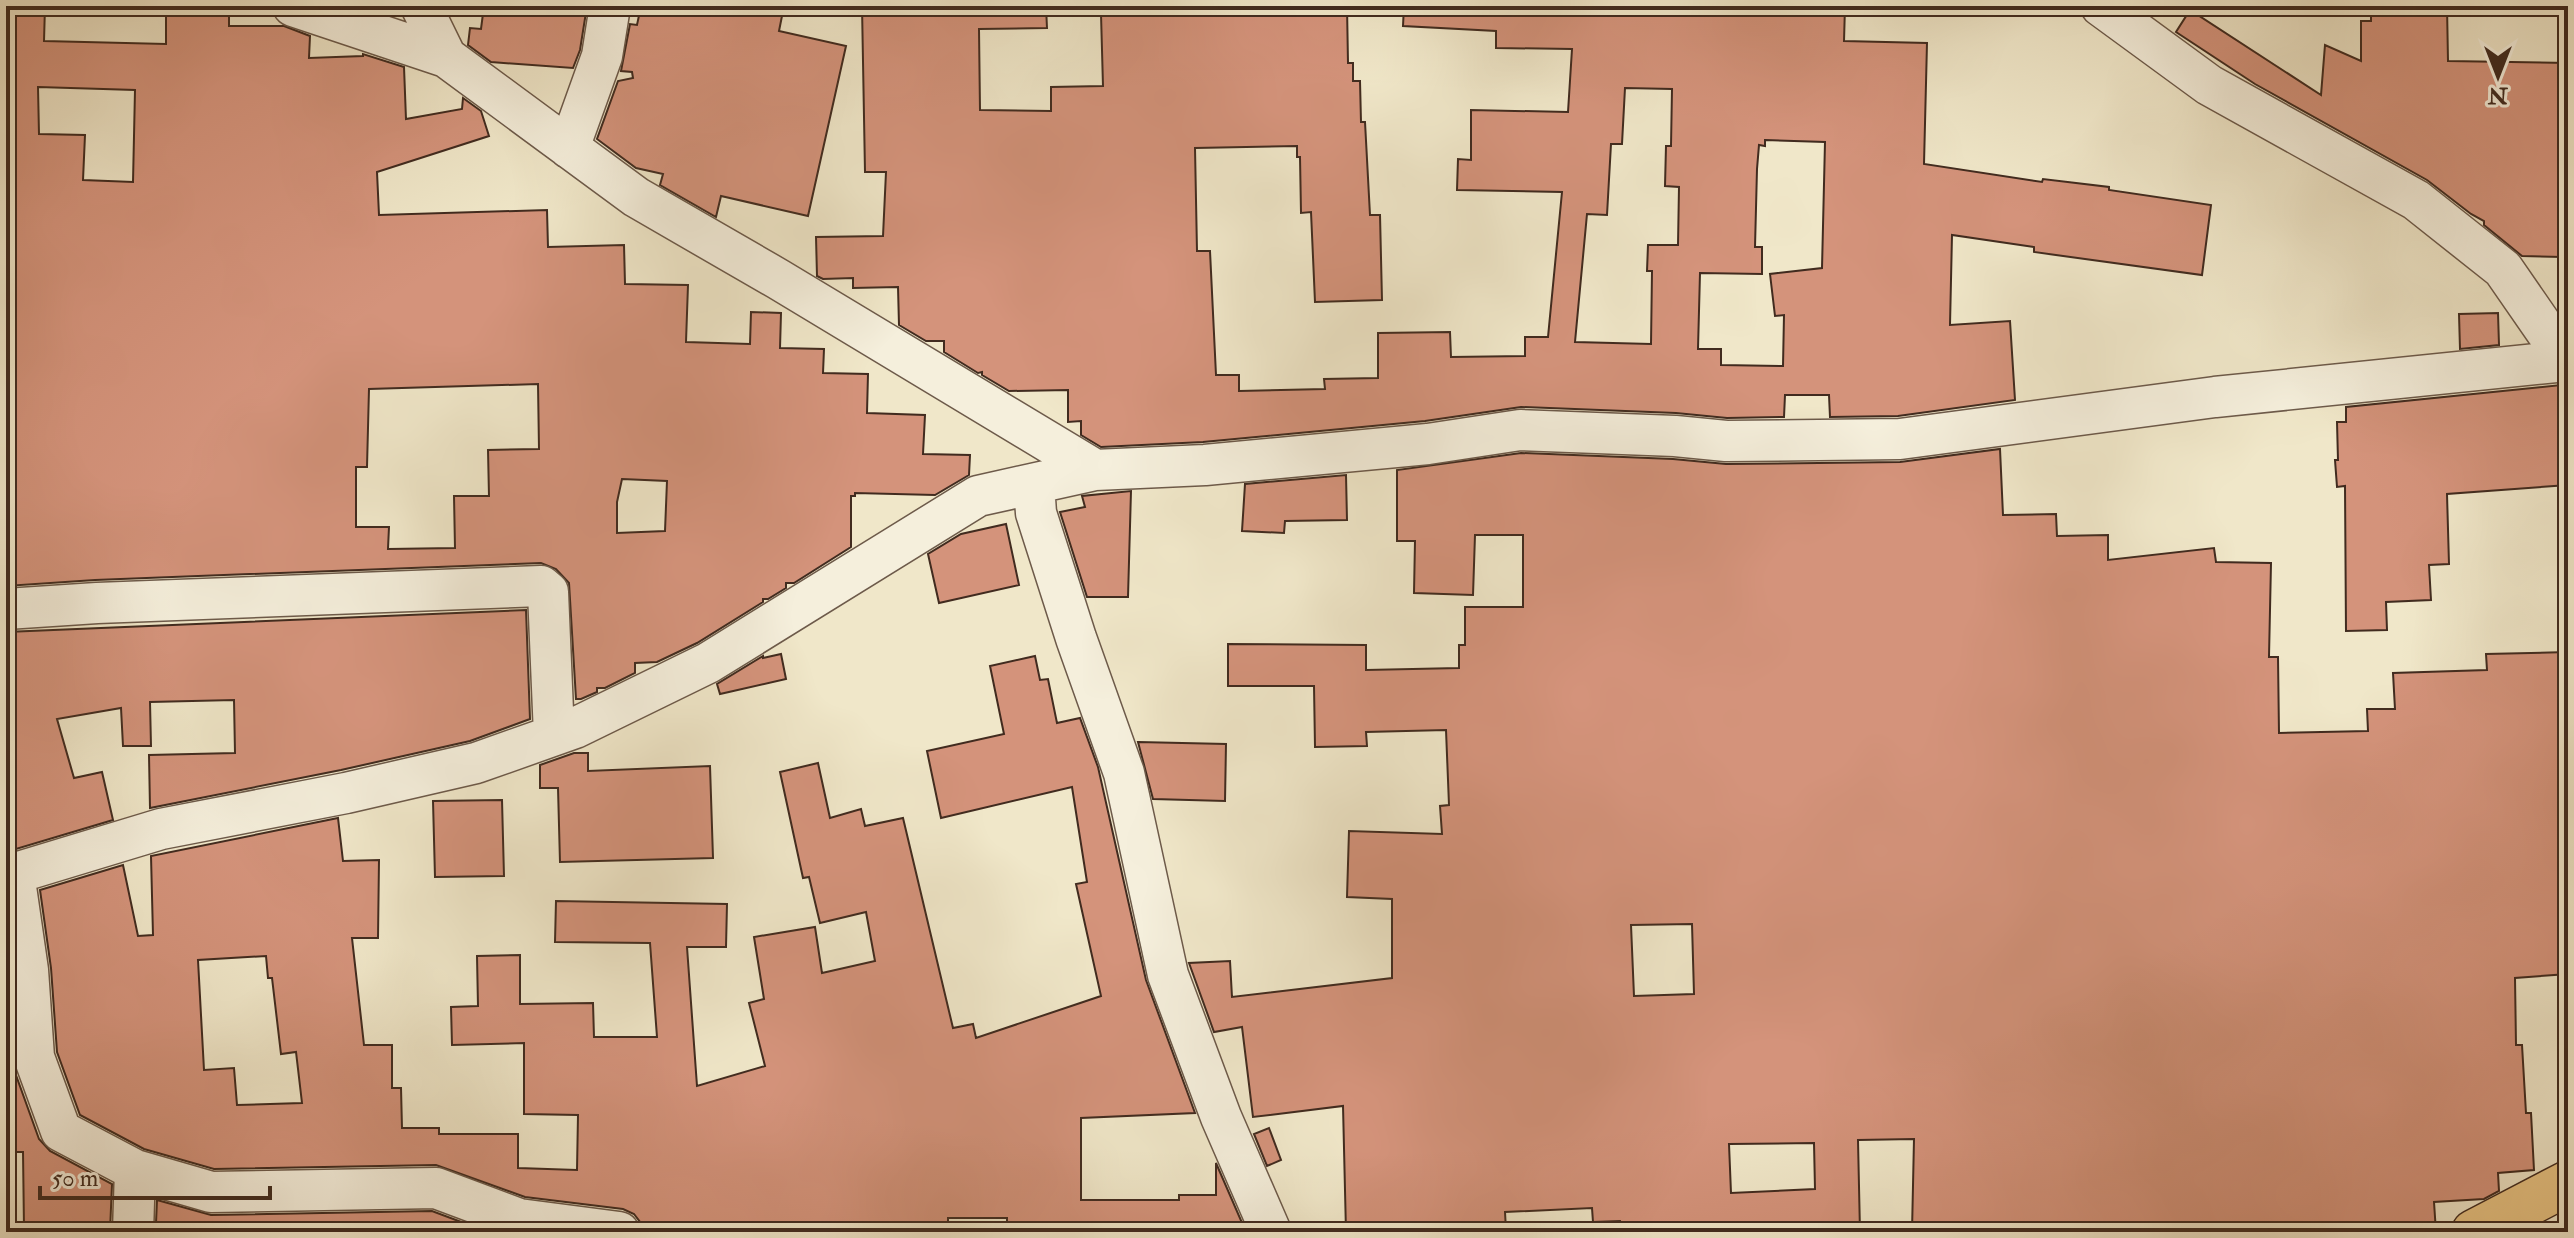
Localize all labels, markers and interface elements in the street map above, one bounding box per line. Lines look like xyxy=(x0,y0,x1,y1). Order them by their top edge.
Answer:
north arrow xyxy=(2458,36,2538,116)
text: N xyxy=(2488,81,2509,109)
scale bar xyxy=(40,1150,270,1200)
text: 50 m xyxy=(52,1163,99,1194)

